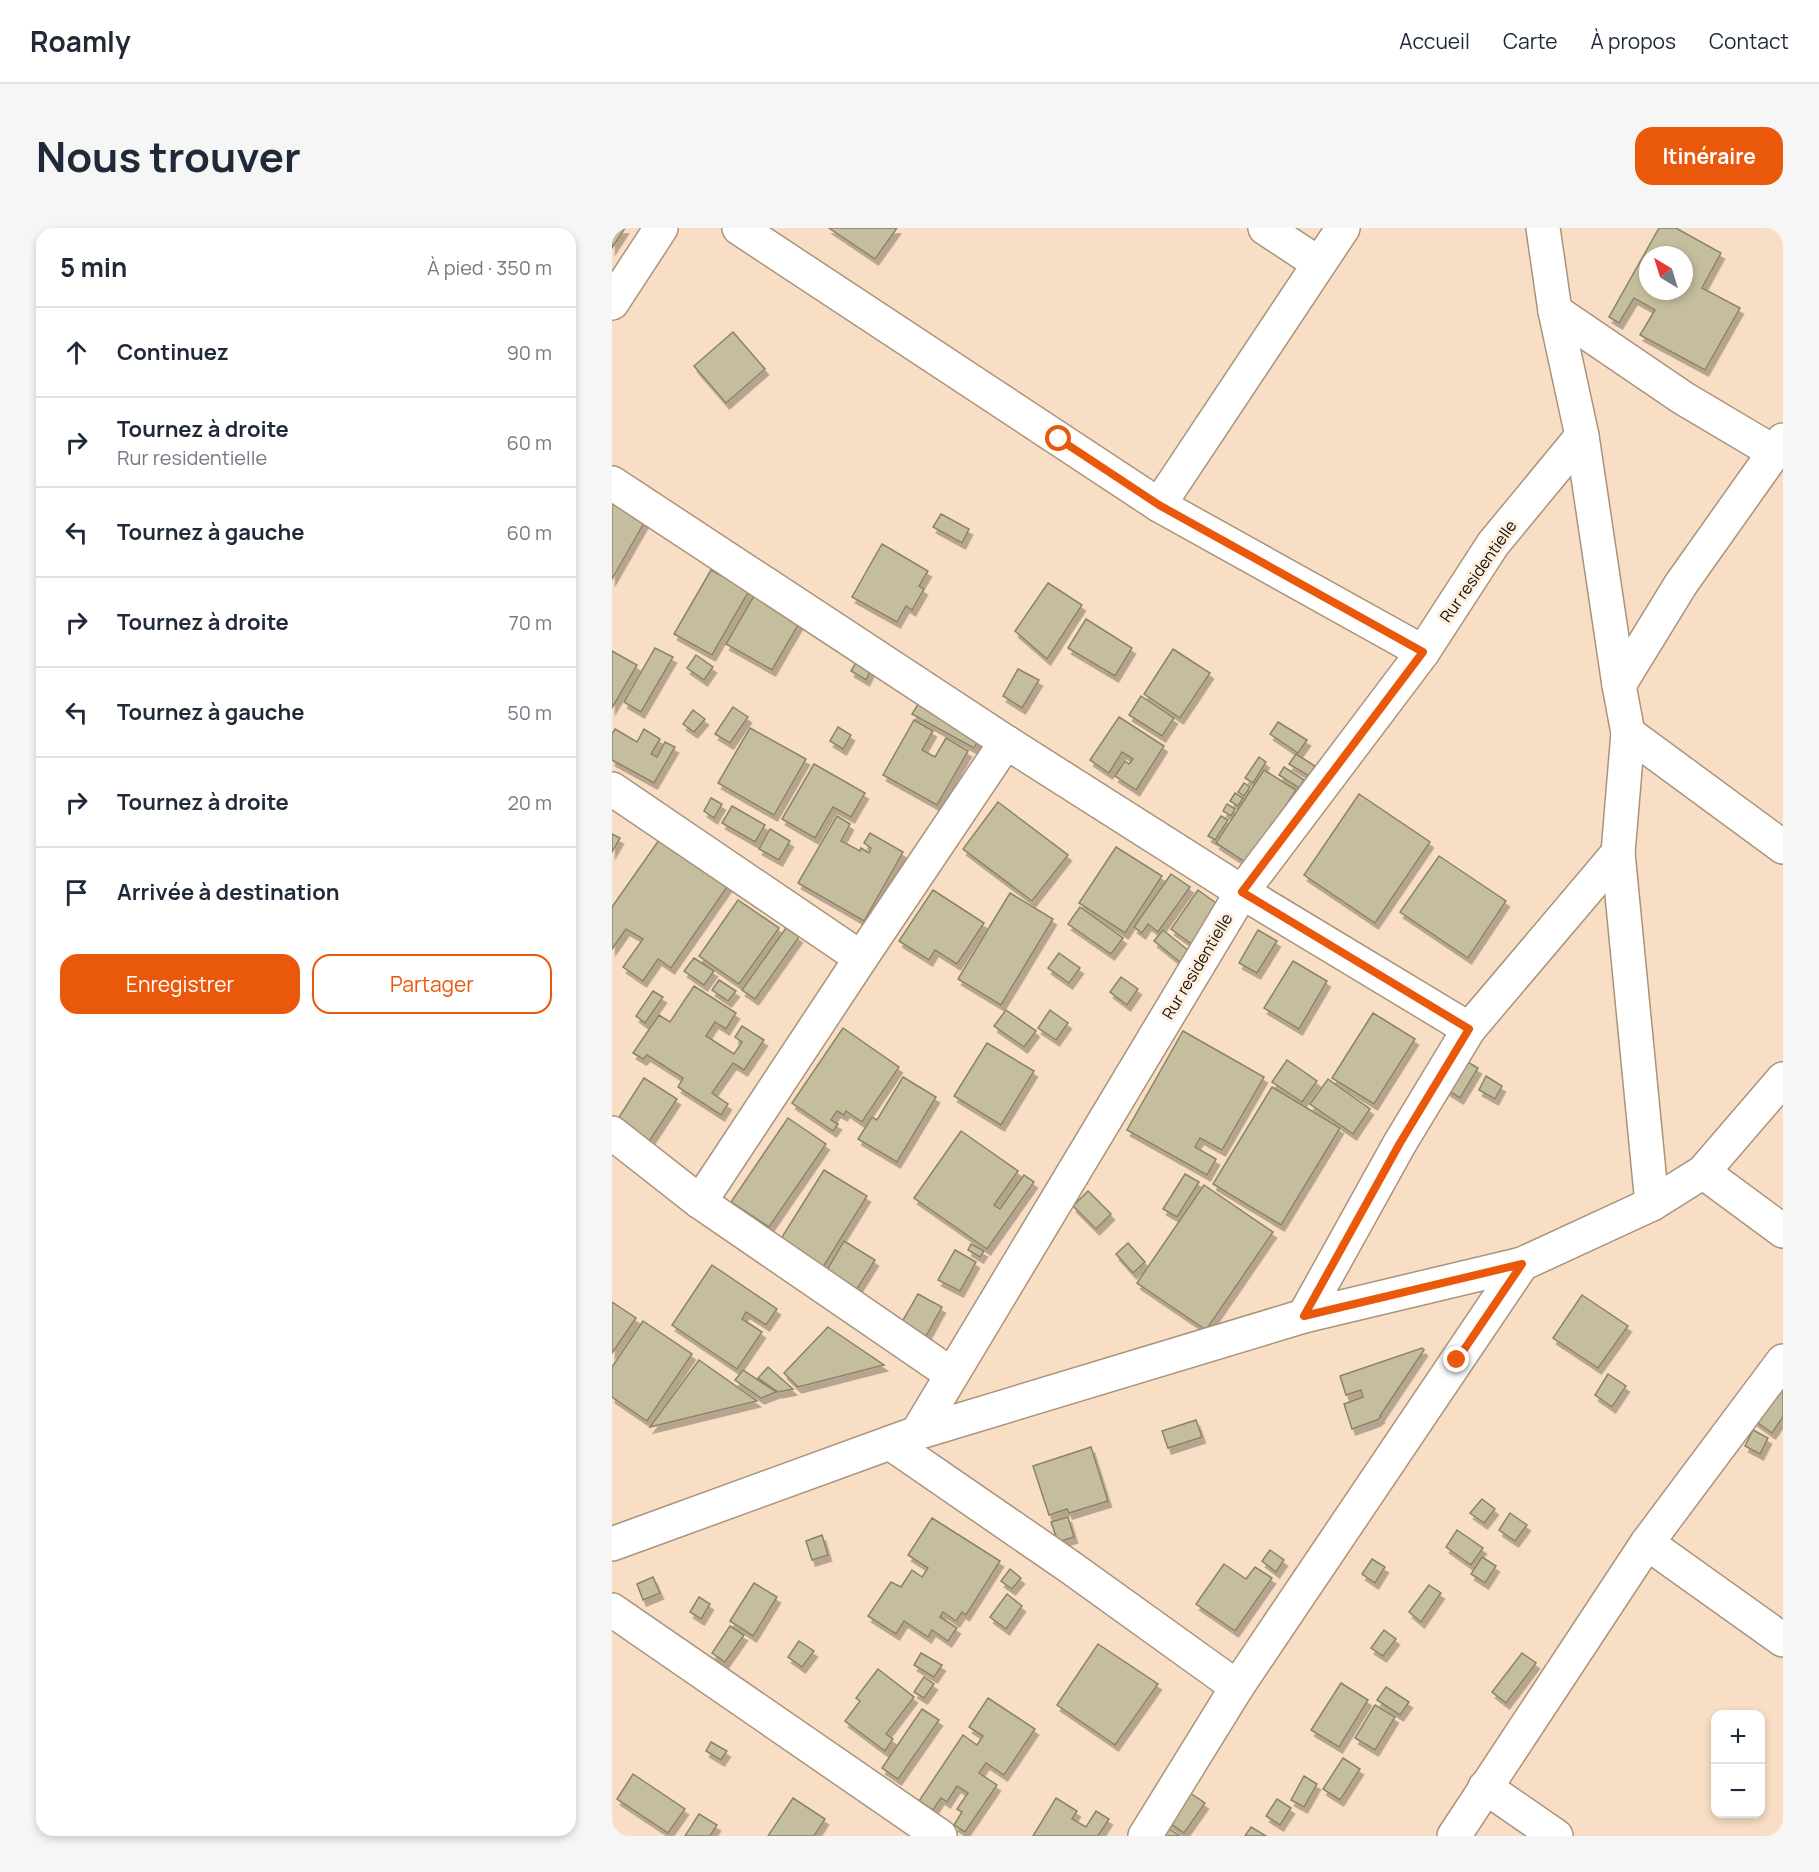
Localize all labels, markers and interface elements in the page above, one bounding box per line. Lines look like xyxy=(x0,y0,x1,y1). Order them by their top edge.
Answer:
text: Roamly xyxy=(30,22,131,60)
text: Accueil xyxy=(1399,27,1470,55)
text: Carte xyxy=(1503,27,1557,55)
text: À propos xyxy=(1590,27,1676,55)
text: Contact xyxy=(1709,27,1789,55)
text: Nous trouver xyxy=(36,127,301,185)
button: Itinéraire xyxy=(1635,127,1783,185)
north arrow xyxy=(1639,246,1693,300)
text: 5 min xyxy=(60,249,127,285)
text: À pied · 350 m xyxy=(427,254,552,281)
icon: ahead xyxy=(60,336,93,369)
text: Continuez xyxy=(117,337,229,367)
text: 90 m xyxy=(506,339,552,366)
text: Tournez à droite xyxy=(117,414,289,444)
route start xyxy=(1045,425,1071,451)
icon: right xyxy=(60,426,93,459)
text: 60 m xyxy=(506,429,552,456)
text: Rur residentielle xyxy=(117,444,267,471)
icon: left xyxy=(60,516,93,549)
street label: Rur residentielle xyxy=(1435,516,1521,626)
text: Tournez à gauche xyxy=(117,517,304,547)
text: 60 m xyxy=(506,519,552,546)
icon: right xyxy=(60,606,93,639)
text: Tournez à droite xyxy=(117,607,289,637)
text: 70 m xyxy=(509,609,552,636)
icon: left xyxy=(60,696,93,729)
text: Tournez à gauche xyxy=(117,697,304,727)
text: 50 m xyxy=(507,699,552,726)
icon: right xyxy=(60,786,93,819)
text: Tournez à droite xyxy=(117,787,289,817)
text: 20 m xyxy=(507,789,552,816)
icon: arrive xyxy=(60,876,93,909)
text: Arrivée à destination xyxy=(117,877,340,907)
street label: Rur residentielle xyxy=(1157,909,1237,1023)
button: Enregistrer xyxy=(60,954,300,1014)
button: Partager xyxy=(312,954,552,1014)
route end xyxy=(1443,1346,1469,1372)
map controls xyxy=(1711,1710,1765,1818)
button: + xyxy=(1711,1710,1765,1764)
button: − xyxy=(1711,1764,1765,1818)

